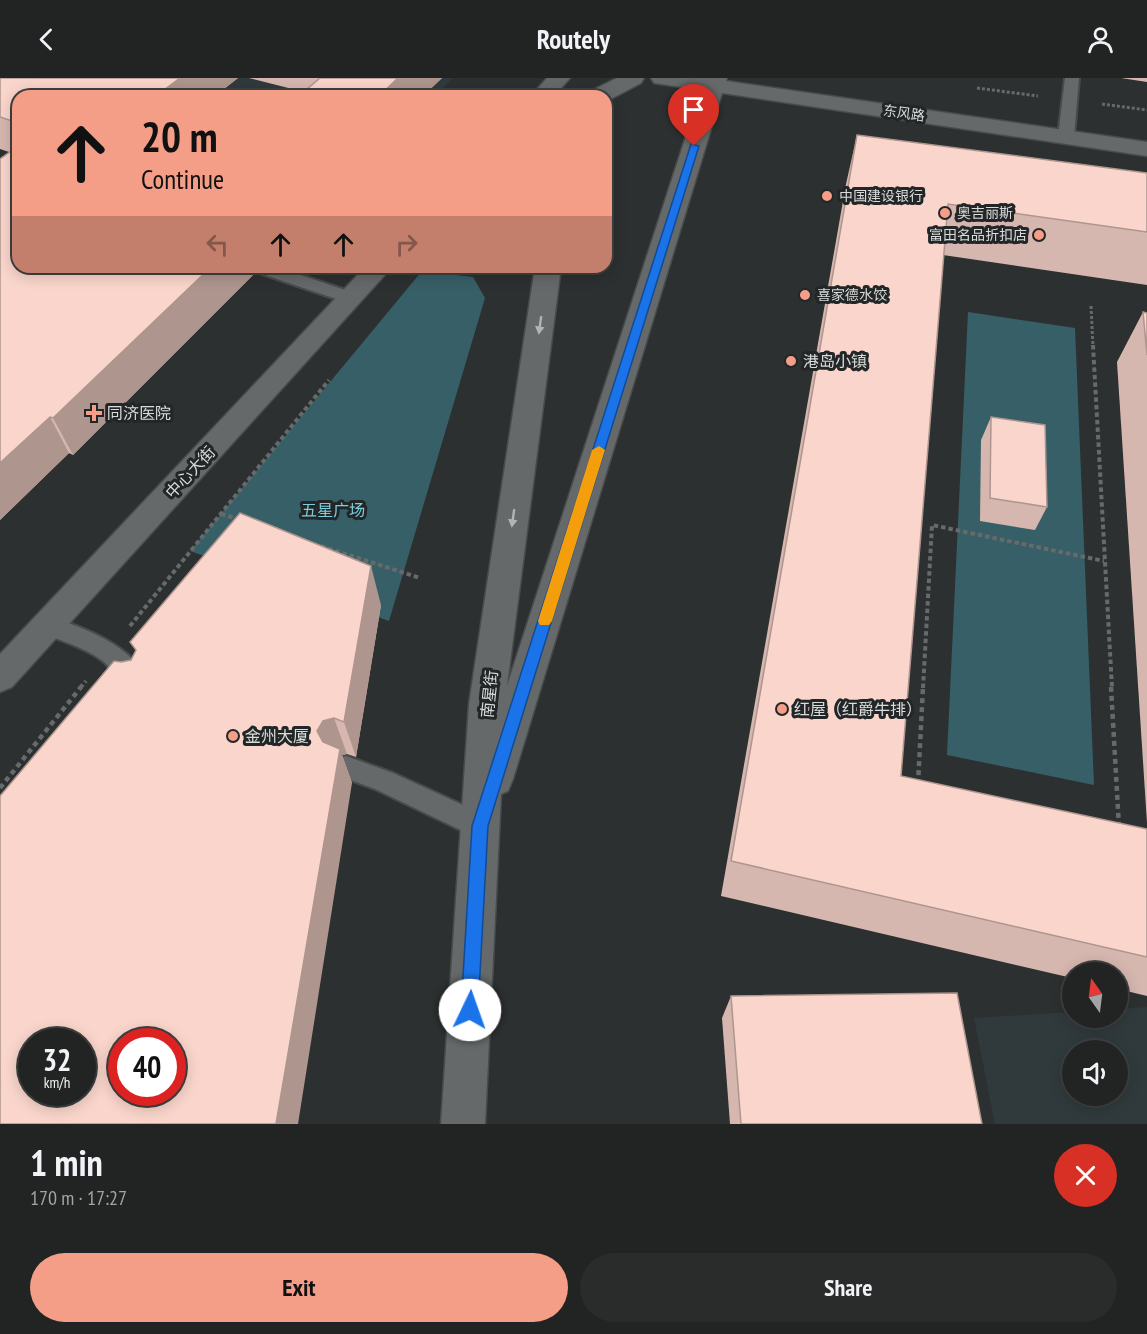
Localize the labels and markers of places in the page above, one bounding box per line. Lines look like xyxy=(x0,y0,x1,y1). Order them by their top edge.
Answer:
pin xyxy=(668,84,719,146)
place label: 中国建设银行 xyxy=(839,187,923,205)
marker: 中国建设银行 xyxy=(820,189,834,203)
place label: 奥吉丽斯 xyxy=(957,204,1013,222)
marker: 奥吉丽斯 xyxy=(938,206,952,220)
place label: 富田名品折扣店 xyxy=(929,226,1027,244)
marker: 富田名品折扣店 xyxy=(1032,228,1046,242)
place label: 喜家德水饺 xyxy=(817,286,887,304)
marker: 喜家德水饺 xyxy=(798,288,812,302)
place label: 港岛小镇 xyxy=(803,351,867,371)
marker: 港岛小镇 xyxy=(784,354,798,368)
place label: 同济医院 xyxy=(107,403,171,423)
marker: 同济医院 xyxy=(85,404,103,422)
place label: 红屋（红爵牛排） xyxy=(794,699,922,719)
marker: 红屋（红爵牛排） xyxy=(775,702,789,716)
place label: 金州大厦 xyxy=(245,726,309,746)
marker: 金州大厦 xyxy=(226,729,240,743)

